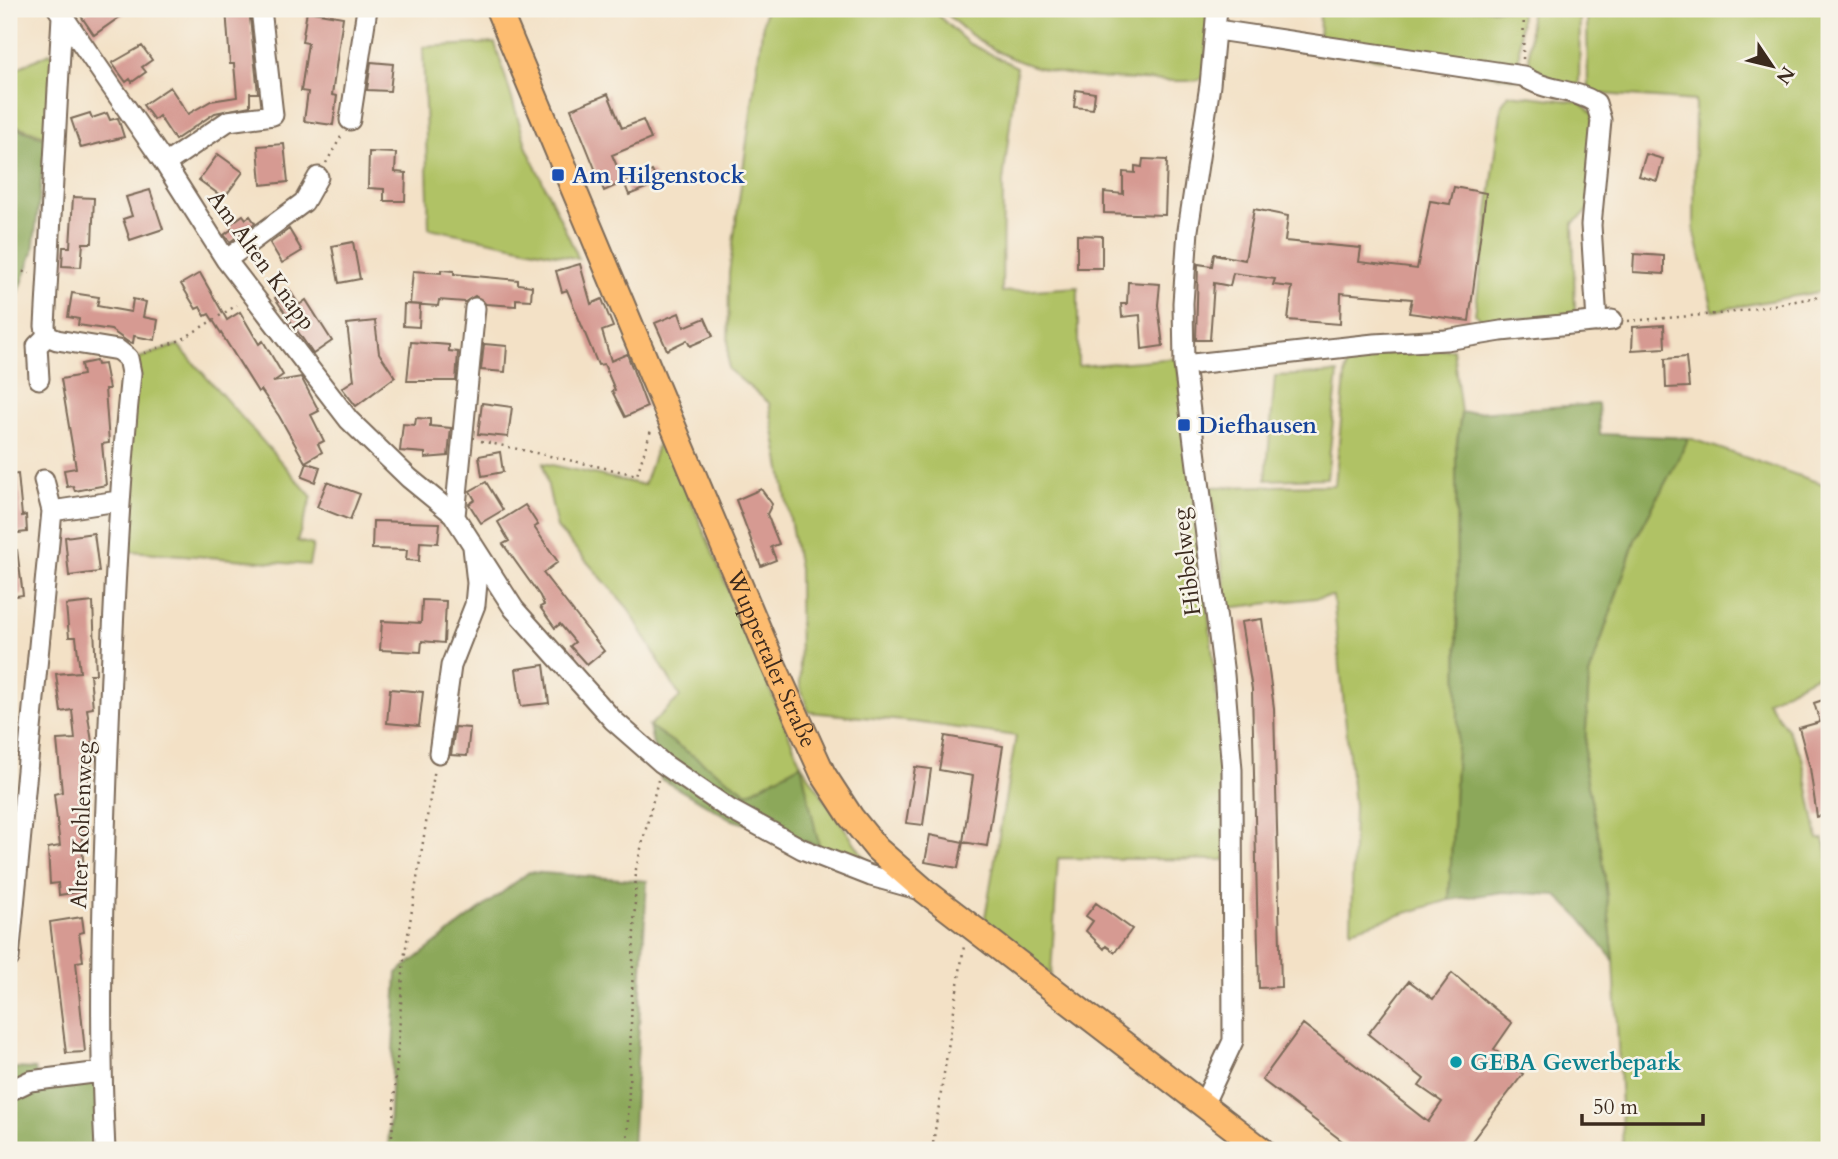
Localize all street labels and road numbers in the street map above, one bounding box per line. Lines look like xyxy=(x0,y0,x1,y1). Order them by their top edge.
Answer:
street label: Am Alten Knapp xyxy=(200,184,323,336)
street label: Hibbelweg xyxy=(1164,506,1208,618)
street label: Wuppertaler Straße xyxy=(719,564,824,753)
street label: Alter Kohlenweg xyxy=(63,741,100,909)

